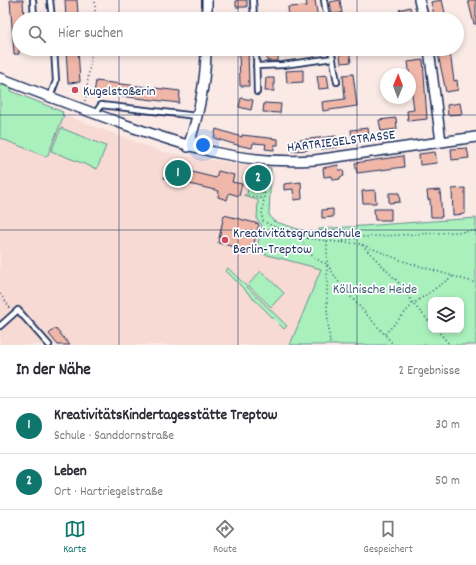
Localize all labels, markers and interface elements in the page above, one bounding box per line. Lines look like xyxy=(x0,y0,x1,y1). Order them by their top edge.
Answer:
search box xyxy=(12,12,464,56)
icon: search xyxy=(26,23,48,45)
text: Hier suchen xyxy=(58,23,123,45)
north arrow xyxy=(380,68,416,104)
place label: Kugelstoßerin xyxy=(83,82,155,102)
marker: Kugelstoßerin xyxy=(70,85,80,95)
street label: HARTRIEGELSTRASSE xyxy=(286,125,397,159)
your location xyxy=(193,135,213,155)
pin: 1 xyxy=(165,158,191,188)
pin: 2 xyxy=(245,163,271,193)
place label: Kreativitätsgrundschule Berlin-Treptow xyxy=(233,224,361,260)
marker: Kreativitätsgrundschule Berlin-Treptow xyxy=(220,235,230,245)
park label: Köllnische Heide xyxy=(333,280,417,300)
map controls xyxy=(428,297,464,333)
button: layers xyxy=(428,297,464,333)
text: In der Nähe xyxy=(16,359,91,383)
text: 2 Ergebnisse xyxy=(399,362,460,381)
text: KreativitätsKindertagesstätte Treptow xyxy=(54,405,278,427)
text: 1 xyxy=(28,416,30,435)
text: 30 m xyxy=(435,416,460,435)
text: Schule · Sanddornstraße xyxy=(54,427,174,446)
text: Leben xyxy=(54,461,87,483)
text: 2 xyxy=(26,472,32,491)
text: 50 m xyxy=(435,472,460,491)
text: Ort · Hartriegelstraße xyxy=(54,483,163,502)
tab: Karte xyxy=(63,518,86,558)
tab: Route xyxy=(213,518,237,558)
tab: Gespeichert xyxy=(363,518,413,558)

